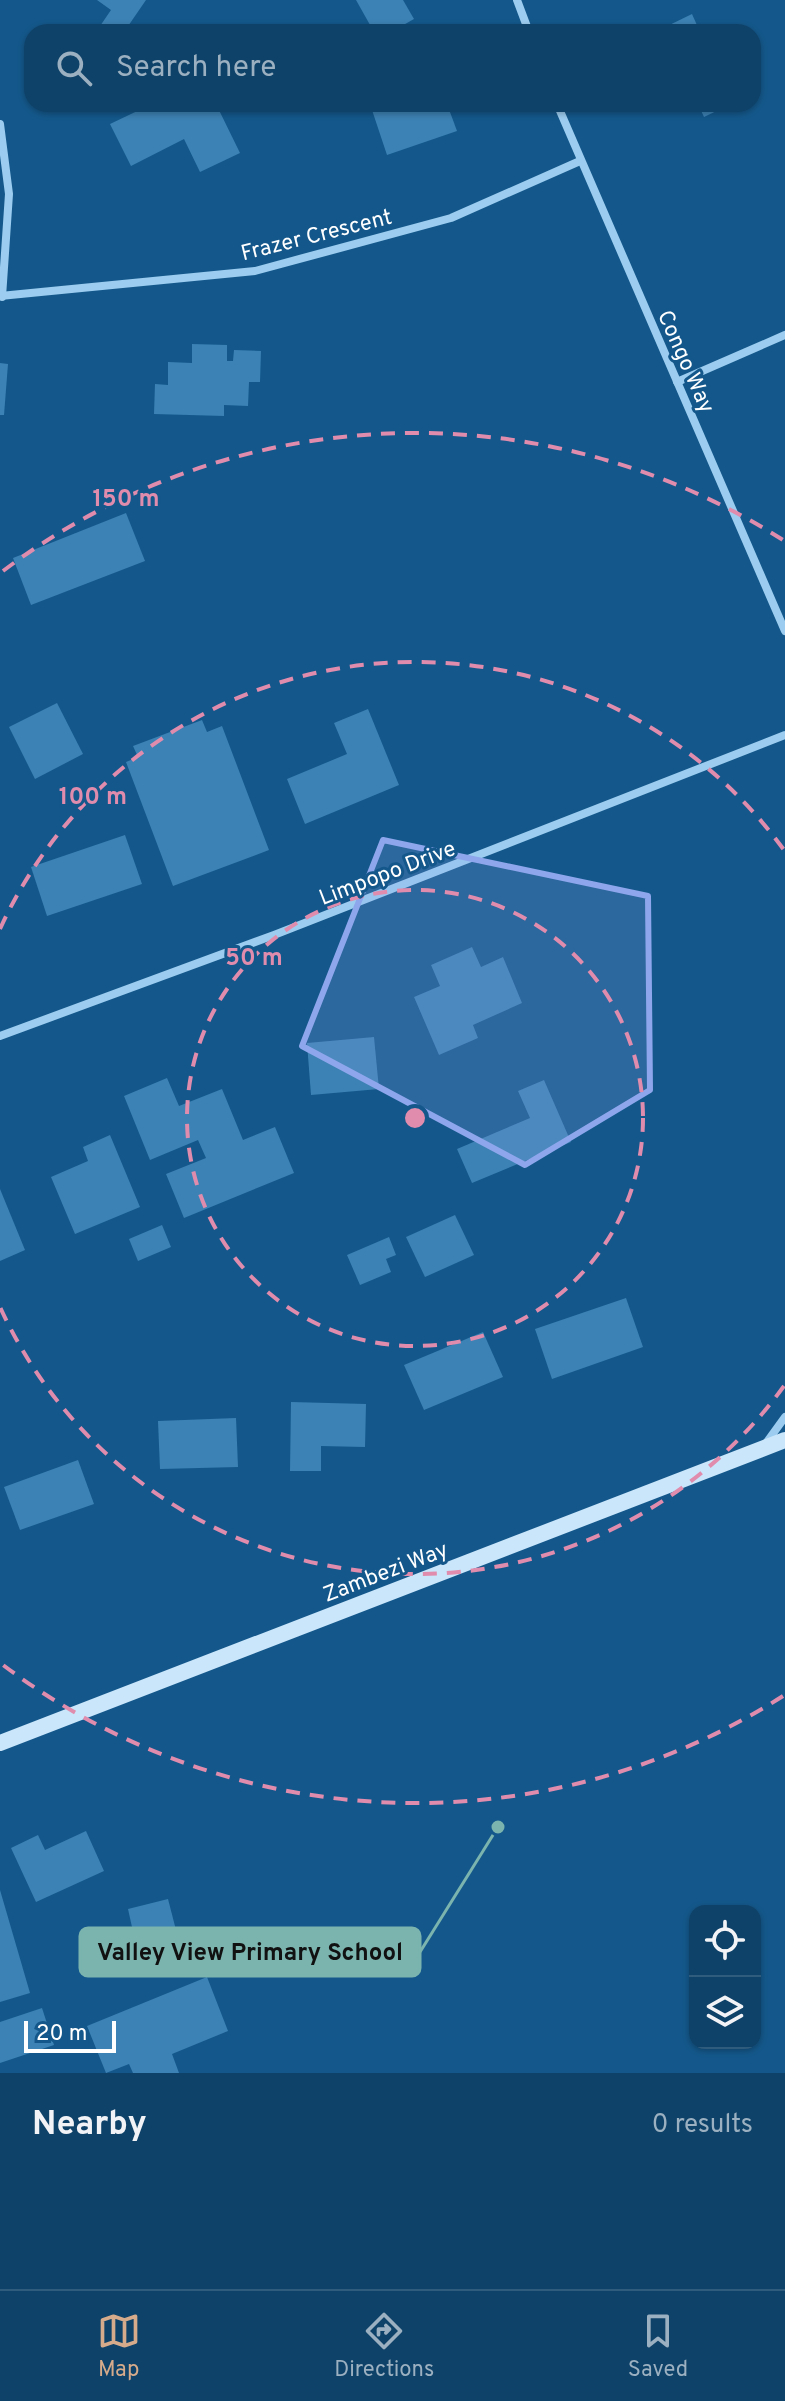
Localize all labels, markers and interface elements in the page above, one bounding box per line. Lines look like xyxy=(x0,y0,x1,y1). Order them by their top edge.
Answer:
search box xyxy=(24,24,761,112)
icon: search xyxy=(52,46,96,90)
text: Search here xyxy=(116,50,276,87)
street label: Frazer Crescent xyxy=(238,205,395,268)
street label: Congo Way xyxy=(650,306,719,418)
text: 150 m xyxy=(92,485,160,515)
text: 100 m xyxy=(59,783,127,813)
street label: Limpopo Drive xyxy=(316,836,460,913)
text: 50 m xyxy=(225,944,283,974)
centre of rings xyxy=(401,1104,429,1132)
street label: Zambezi Way xyxy=(320,1537,452,1610)
map controls xyxy=(689,1905,761,2049)
button: locate xyxy=(689,1905,761,1977)
callout: Valley View Primary School xyxy=(80,1928,420,1976)
text: Valley View Primary School xyxy=(97,1939,403,1969)
button: layers xyxy=(689,1977,761,2049)
scale bar xyxy=(24,2017,116,2053)
text: 20 m xyxy=(36,2021,87,2048)
text: Nearby xyxy=(32,2104,147,2147)
text: 0 results xyxy=(652,2109,753,2142)
tab: Map xyxy=(97,2309,141,2384)
tab: Directions xyxy=(334,2309,434,2384)
tab: Saved xyxy=(628,2309,688,2384)

